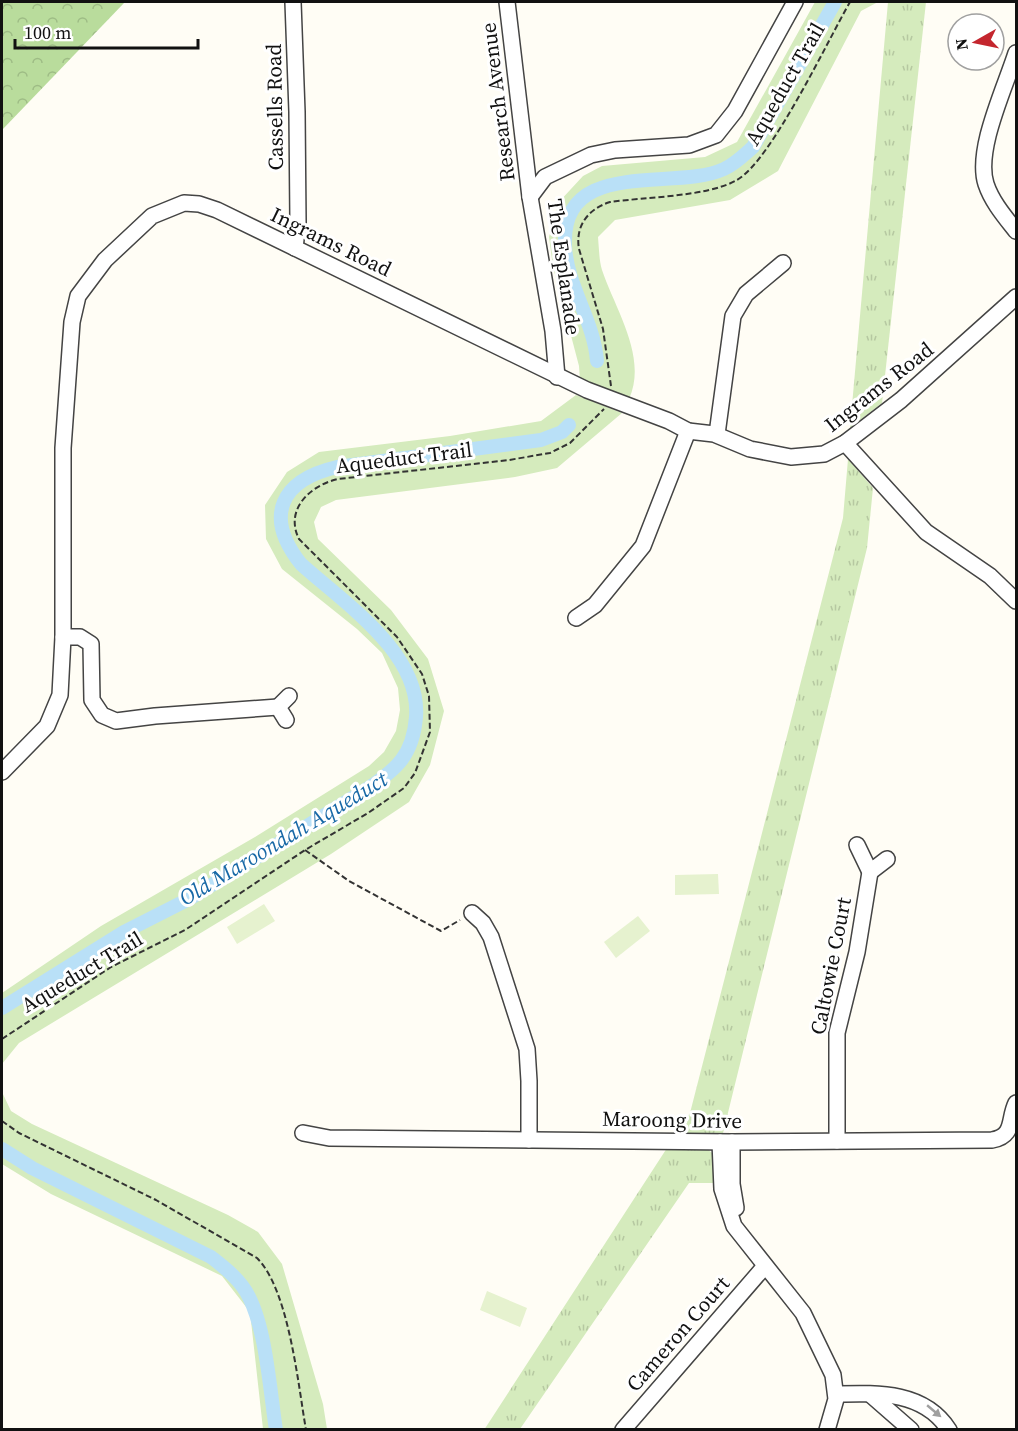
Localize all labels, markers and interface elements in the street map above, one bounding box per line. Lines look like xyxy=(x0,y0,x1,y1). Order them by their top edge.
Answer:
scale bar xyxy=(15,12,198,50)
north arrow xyxy=(946,12,1006,72)
street label: Aqueduct Trail xyxy=(738,17,831,150)
text: 100 m xyxy=(24,20,71,45)
street label: Research Avenue xyxy=(473,21,522,183)
text: N xyxy=(949,37,973,52)
street label: Cassells Road xyxy=(259,43,290,171)
street label: The Esplanade xyxy=(541,197,588,337)
street label: Ingrams Road xyxy=(266,200,397,283)
street label: Ingrams Road xyxy=(818,335,939,438)
street label: Aqueduct Trail xyxy=(334,435,474,480)
water label: Old Maroondah Aqueduct xyxy=(173,763,393,912)
street label: Caltowie Court xyxy=(803,895,858,1037)
street label: Aqueduct Trail xyxy=(15,924,148,1019)
street label: Maroong Drive xyxy=(602,1104,742,1135)
street label: Cameron Court xyxy=(619,1270,736,1398)
one-way arrow xyxy=(926,1405,942,1418)

